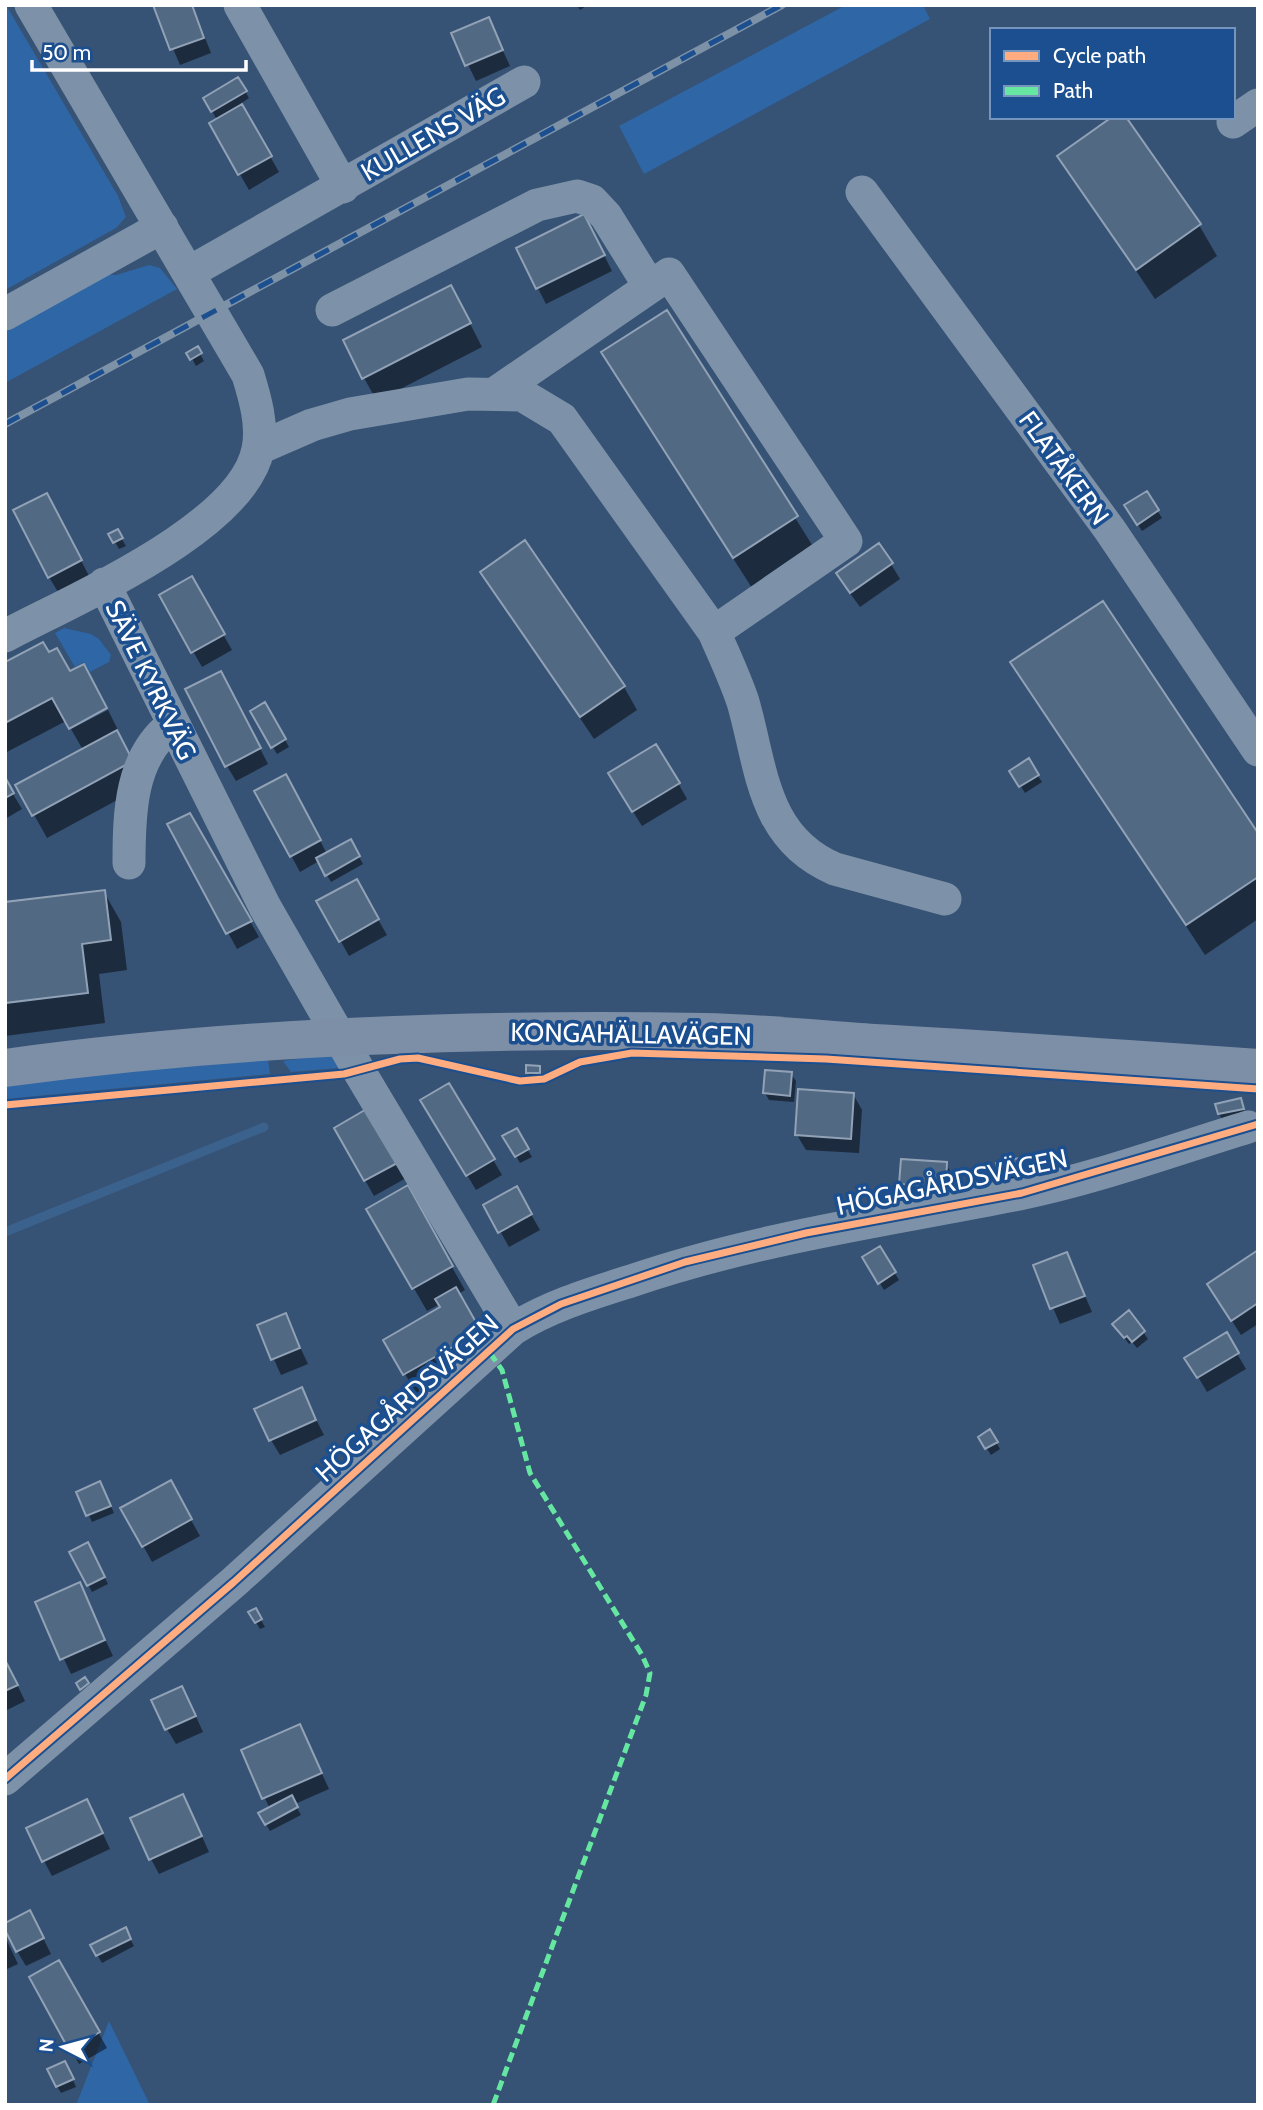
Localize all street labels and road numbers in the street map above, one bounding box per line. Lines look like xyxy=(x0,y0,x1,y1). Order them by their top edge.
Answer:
street label: KULLENS VÄG xyxy=(355,80,511,188)
street label: FLATÅKERN xyxy=(1012,405,1116,531)
street label: SÄVE KYRKVÄG xyxy=(99,595,203,765)
street label: KONGAHÄLLAVÄGEN xyxy=(510,1016,752,1052)
street label: HÖGAGÅRDSVÄGEN xyxy=(834,1142,1070,1222)
street label: HÖGAGÅRDSVÄGEN xyxy=(309,1307,505,1489)

